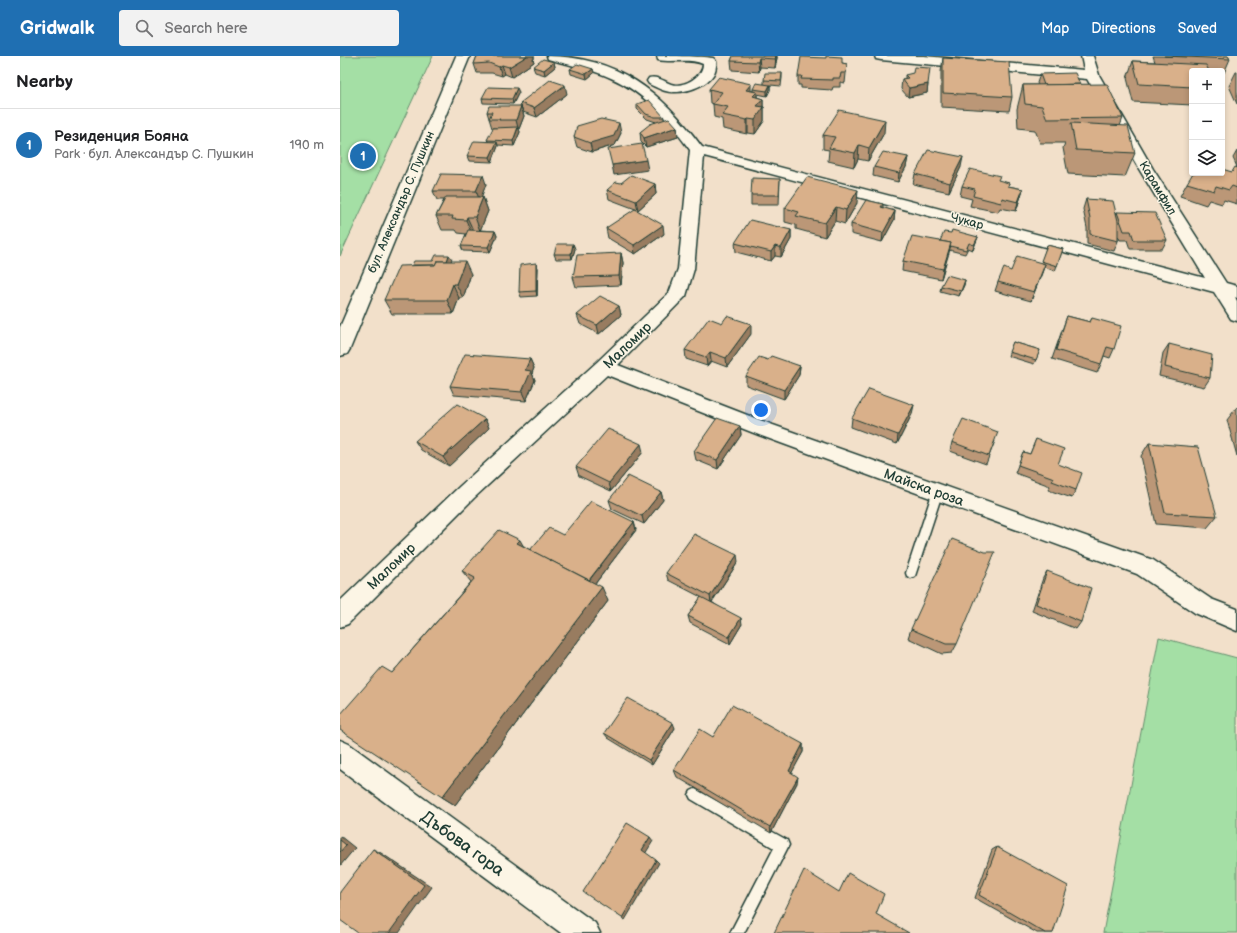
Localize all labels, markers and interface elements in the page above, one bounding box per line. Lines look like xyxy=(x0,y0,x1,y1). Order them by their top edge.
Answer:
search box xyxy=(119,10,399,46)
text: Gridwalk xyxy=(20,17,95,40)
icon: search xyxy=(133,17,155,39)
text: Search here xyxy=(165,19,248,38)
text: Map xyxy=(1041,20,1069,37)
text: Directions xyxy=(1091,20,1156,37)
text: Saved xyxy=(1178,20,1217,37)
map controls xyxy=(1189,68,1225,176)
button: + xyxy=(1189,68,1225,104)
text: Nearby xyxy=(16,72,73,92)
button: − xyxy=(1189,104,1225,140)
text: Резиденция Бояна xyxy=(54,127,189,146)
street label: бул. Александър С. Пушкин xyxy=(365,129,438,275)
text: 1 xyxy=(26,137,32,153)
text: 190 m xyxy=(290,137,324,153)
button: layers xyxy=(1189,140,1225,176)
pin: 1 xyxy=(350,141,376,171)
text: Park · бул. Александър С. Пушкин xyxy=(54,146,254,162)
street label: Карамфил xyxy=(1136,159,1180,218)
street label: Чукар xyxy=(949,210,985,233)
street label: Маломир xyxy=(600,318,655,372)
your location xyxy=(751,400,771,420)
street label: Майска роза xyxy=(881,465,967,510)
street label: Маломир xyxy=(364,539,419,593)
street label: Дъбова гора xyxy=(417,807,508,881)

